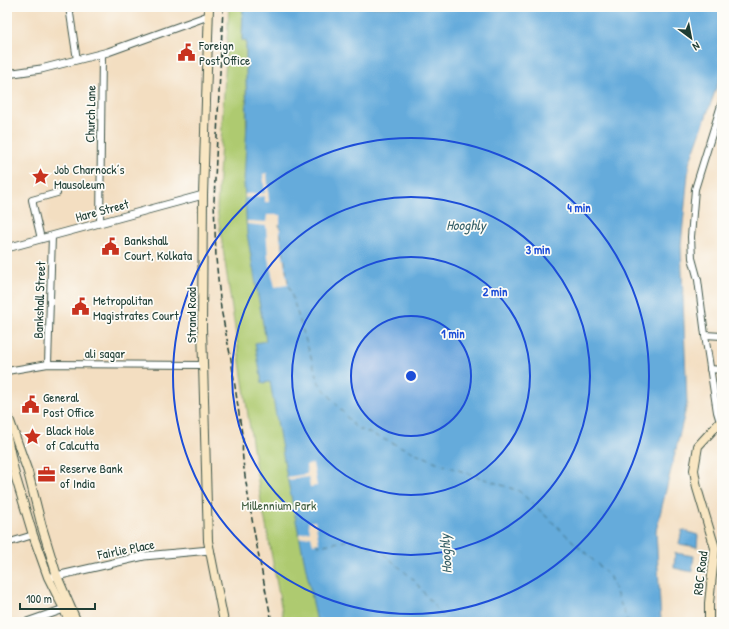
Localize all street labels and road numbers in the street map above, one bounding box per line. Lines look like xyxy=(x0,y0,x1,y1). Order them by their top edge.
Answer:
street label: Church Lane xyxy=(81,85,99,143)
street label: Hare Street xyxy=(73,194,131,226)
street label: Bankshall Street xyxy=(29,261,49,339)
street label: Strand Road xyxy=(182,287,200,343)
street label: ali sagar xyxy=(85,344,125,362)
street label: Fairlie Place xyxy=(95,535,156,564)
street label: RBC Road xyxy=(688,550,712,596)

